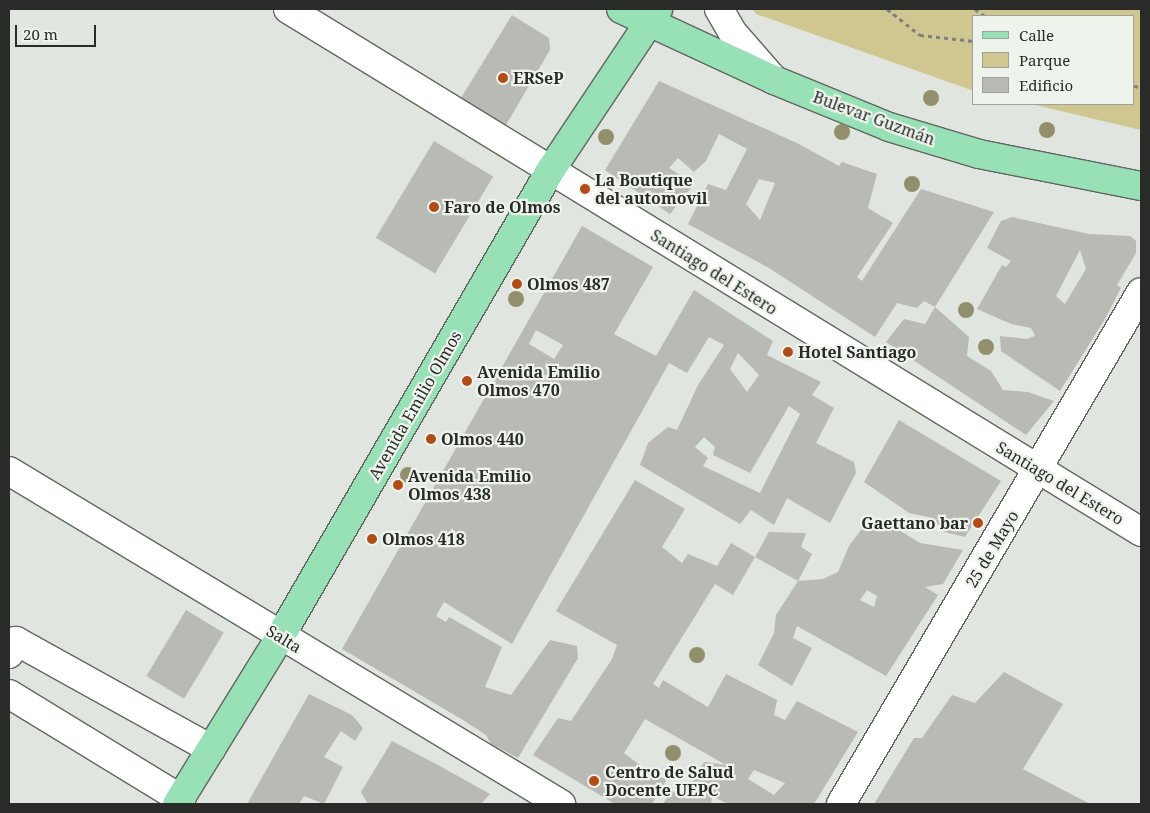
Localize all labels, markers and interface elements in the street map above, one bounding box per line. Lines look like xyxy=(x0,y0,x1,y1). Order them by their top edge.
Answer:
scale bar xyxy=(18,15,99,47)
legend xyxy=(972,15,1135,105)
text: 20 m xyxy=(23,24,58,44)
text: Calle xyxy=(1019,25,1054,45)
text: Parque xyxy=(1019,50,1070,70)
place label: ERSeP xyxy=(513,68,563,88)
marker: ERSeP xyxy=(497,72,509,84)
text: Edificio xyxy=(1019,75,1073,95)
street label: Bulevar Guzmán xyxy=(810,87,938,149)
place label: La Boutique del automovil xyxy=(595,170,707,208)
marker: La Boutique del automovil xyxy=(579,183,591,195)
place label: Faro de Olmos xyxy=(444,197,560,217)
marker: Faro de Olmos xyxy=(428,201,440,213)
street label: Santiago del Estero xyxy=(647,225,781,319)
place label: Olmos 487 xyxy=(527,274,610,294)
marker: Olmos 487 xyxy=(511,278,523,290)
street label: Avenida Emilio Olmos xyxy=(365,327,465,483)
place label: Hotel Santiago xyxy=(798,342,916,362)
marker: Hotel Santiago xyxy=(782,346,794,358)
place label: Avenida Emilio Olmos 470 xyxy=(477,362,600,400)
marker: Avenida Emilio Olmos 470 xyxy=(461,375,473,387)
place label: Olmos 440 xyxy=(441,429,524,449)
marker: Olmos 440 xyxy=(425,433,437,445)
street label: Santiago del Estero xyxy=(993,437,1127,529)
place label: Avenida Emilio Olmos 438 xyxy=(408,466,531,504)
marker: Avenida Emilio Olmos 438 xyxy=(392,479,404,491)
street label: 25 de Mayo xyxy=(961,507,1023,591)
place label: Gaettano bar xyxy=(861,513,968,533)
marker: Gaettano bar xyxy=(972,517,984,529)
place label: Olmos 418 xyxy=(382,529,465,549)
marker: Olmos 418 xyxy=(366,533,378,545)
street label: Salta xyxy=(263,621,305,657)
place label: Centro de Salud Docente UEPC xyxy=(605,762,734,800)
marker: Centro de Salud Docente UEPC xyxy=(587,774,601,788)

